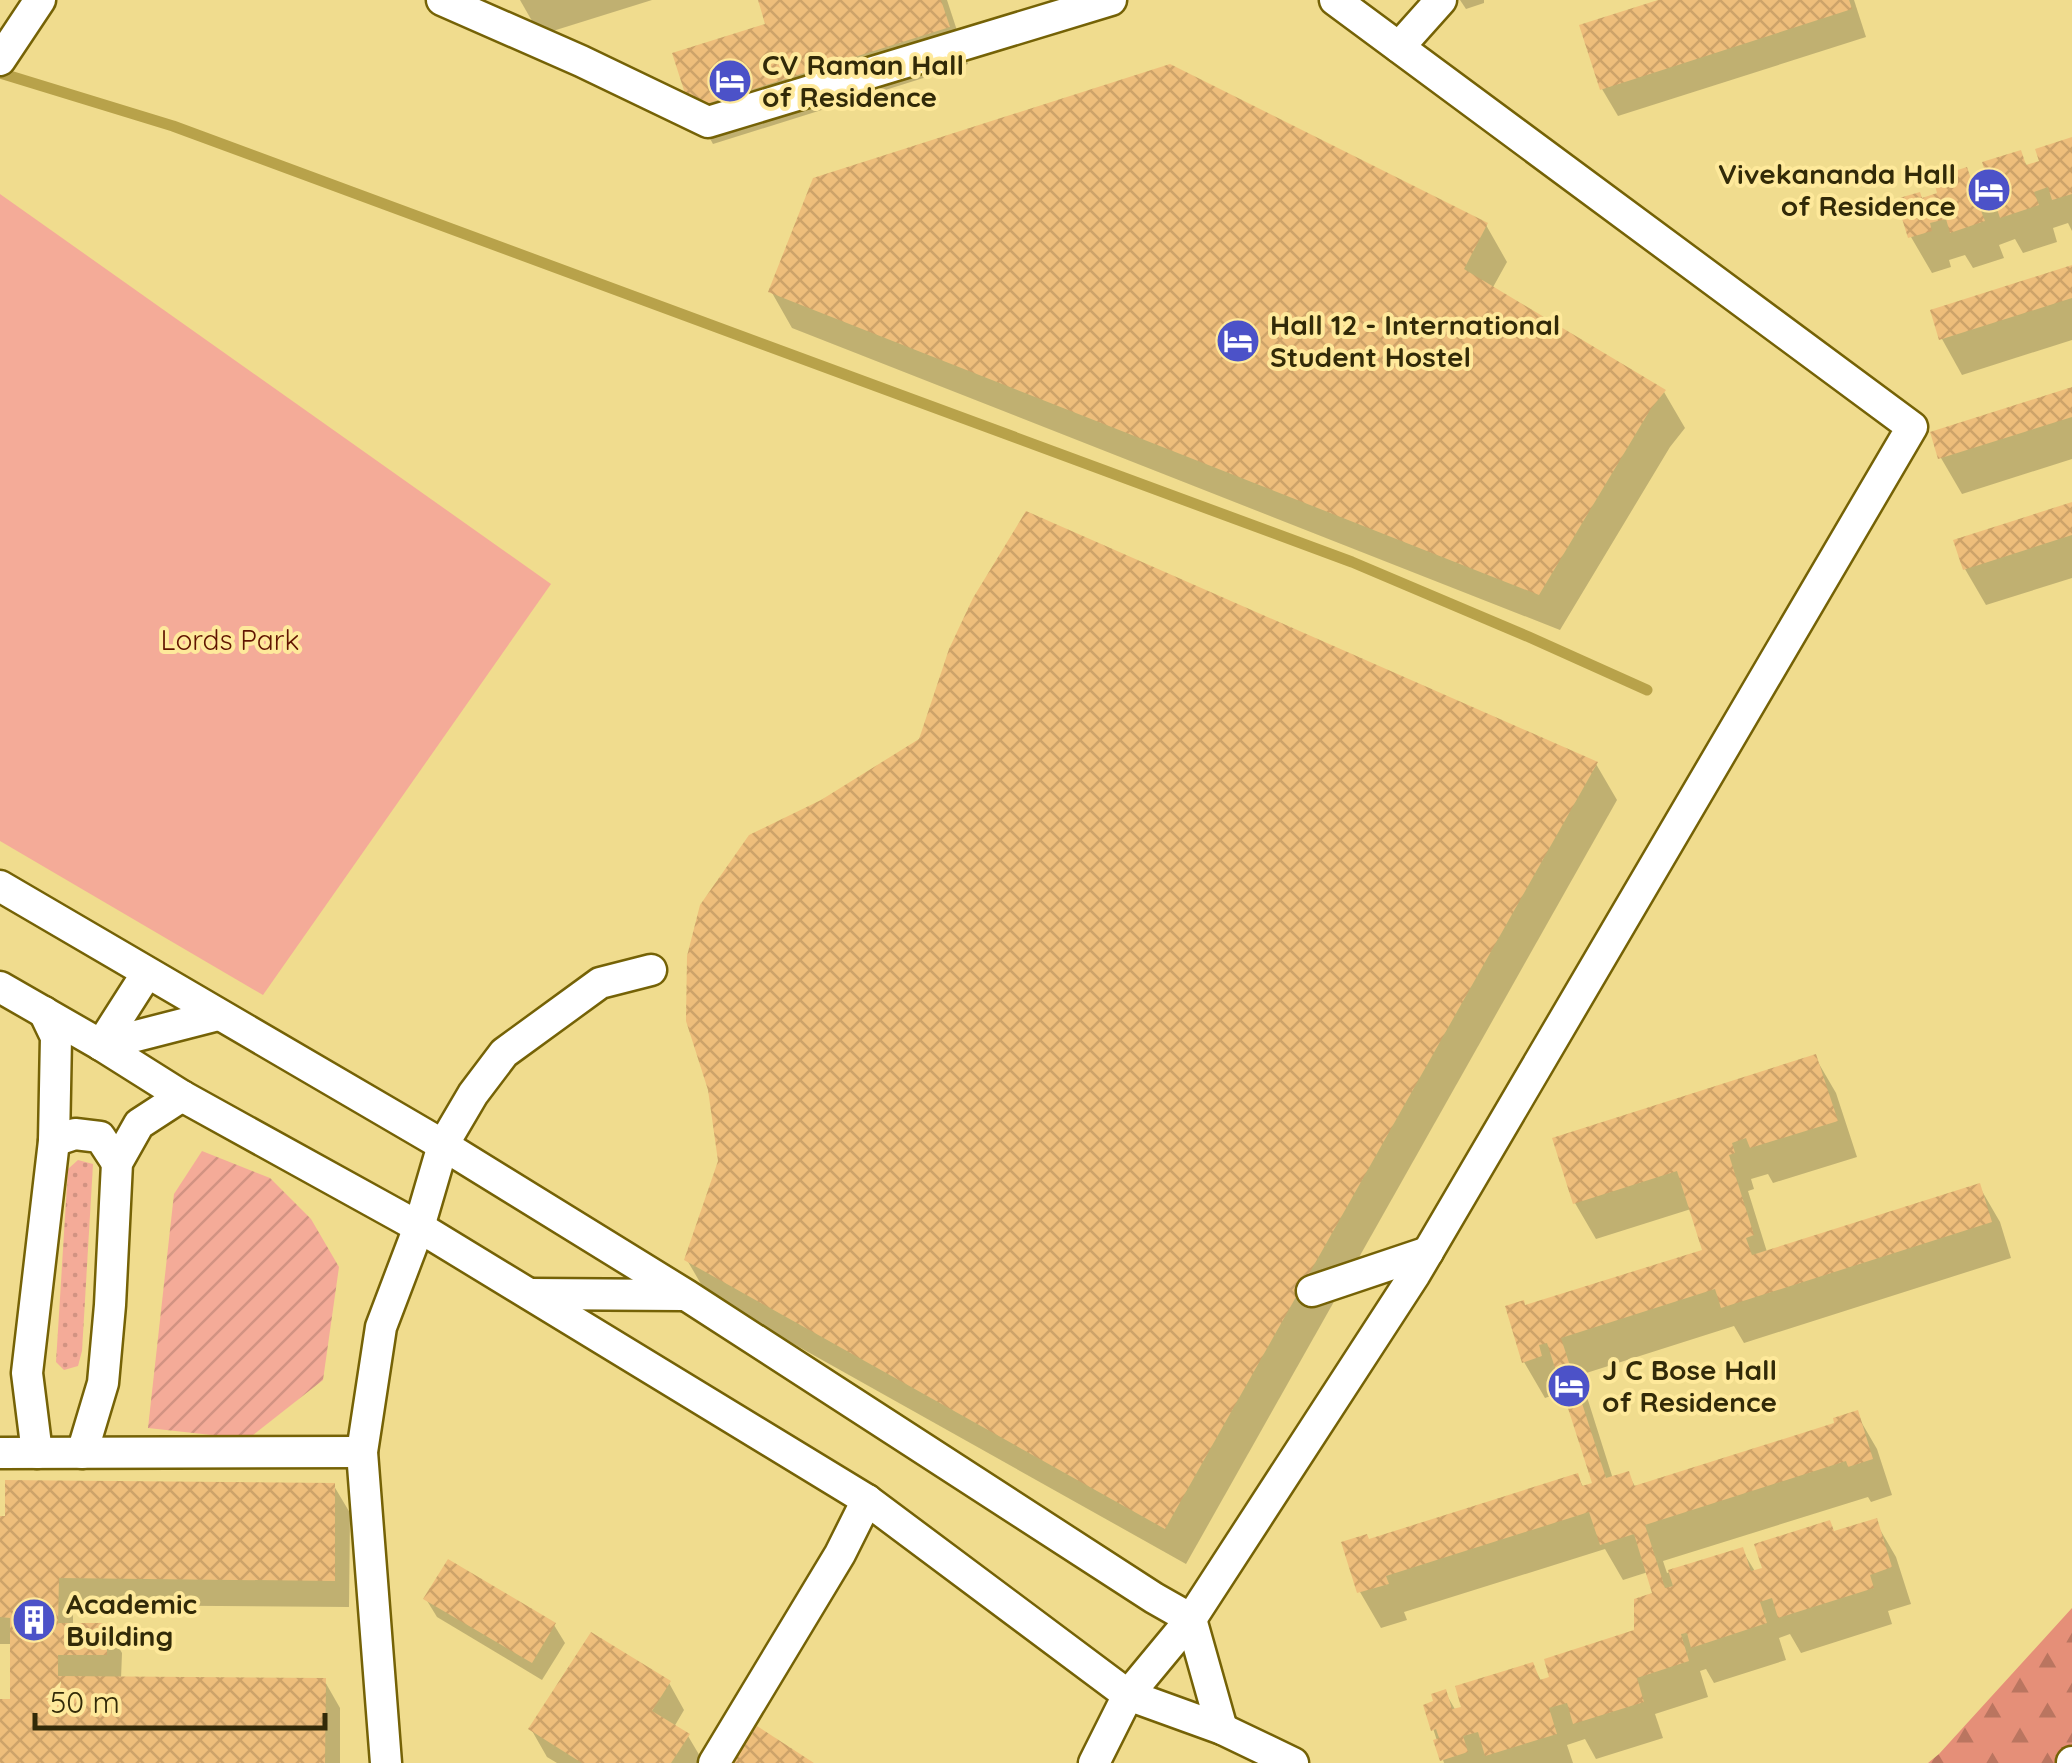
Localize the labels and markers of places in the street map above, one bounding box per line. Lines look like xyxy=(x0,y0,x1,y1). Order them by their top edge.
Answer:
place label: CV Raman Hall of Residence xyxy=(762,47,964,114)
hotel icon: CV Raman Hall of Residence xyxy=(707,58,753,104)
place label: Vivekananda Hall of Residence xyxy=(1718,156,1956,223)
hotel icon: Vivekananda Hall of Residence xyxy=(1966,167,2012,213)
place label: Hall 12 - International Student Hostel xyxy=(1270,307,1560,374)
hotel icon: Hall 12 - International Student Hostel xyxy=(1215,318,1261,364)
place label: J C Bose Hall of Residence xyxy=(1602,1352,1777,1419)
hotel icon: J C Bose Hall of Residence xyxy=(1546,1363,1592,1409)
place label: Academic Building xyxy=(66,1586,197,1653)
building icon: Academic Building xyxy=(11,1597,57,1643)

